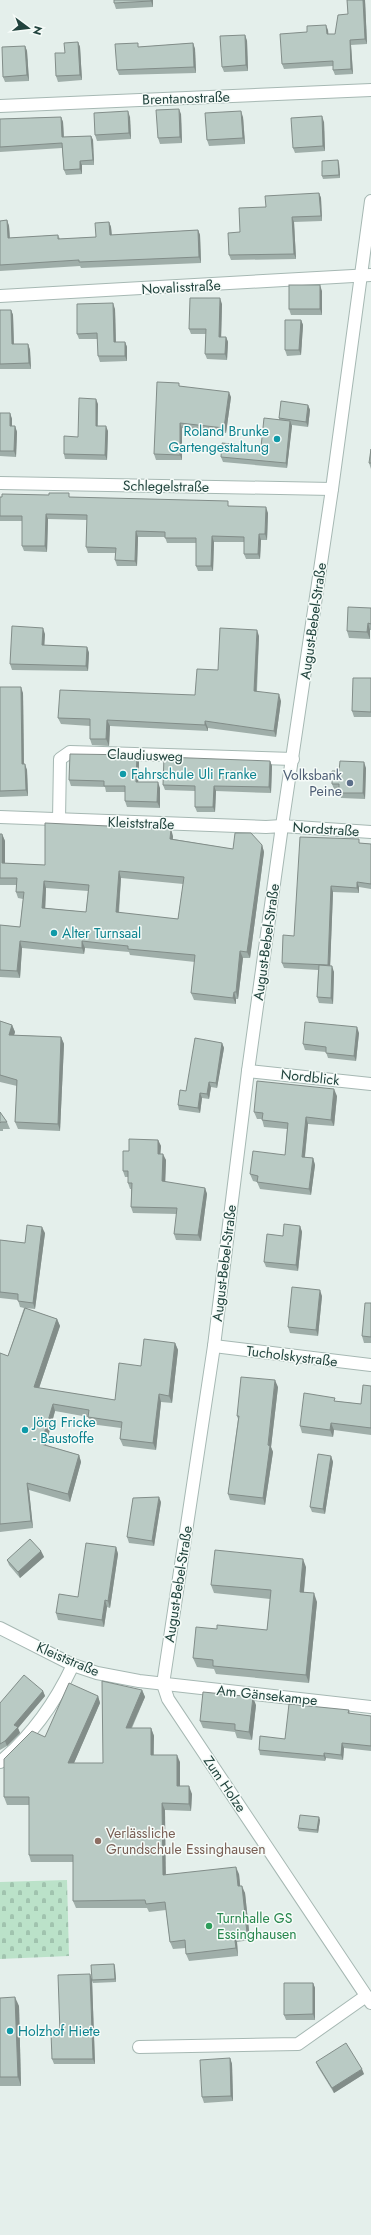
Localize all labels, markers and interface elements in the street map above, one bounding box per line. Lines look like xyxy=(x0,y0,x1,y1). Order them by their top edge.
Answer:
north arrow xyxy=(8,8,48,48)
text: N xyxy=(29,24,47,37)
street label: Brentanostraße xyxy=(142,86,230,110)
street label: Novalisstraße xyxy=(141,275,221,299)
place label: Roland Brunke Gartengestaltung xyxy=(169,421,269,457)
marker: Roland Brunke Gartengestaltung xyxy=(272,434,282,444)
street label: Schlegelstraße xyxy=(123,475,209,497)
street label: August-Bebel-Straße xyxy=(295,561,331,681)
street label: Claudiusweg xyxy=(107,744,183,766)
place label: Fahrschule Uli Franke xyxy=(131,764,257,784)
place label: Volksbank Peine xyxy=(283,765,343,801)
marker: Fahrschule Uli Franke xyxy=(118,769,128,779)
marker: Volksbank Peine xyxy=(345,778,355,788)
street label: Kleiststraße xyxy=(107,812,175,834)
street label: Nordstraße xyxy=(292,817,360,841)
street label: August-Bebel-Straße xyxy=(248,882,284,1002)
place label: Alter Turnsaal xyxy=(62,923,141,943)
marker: Alter Turnsaal xyxy=(49,928,59,938)
street label: Nordblick xyxy=(280,1064,341,1090)
street label: August-Bebel-Straße xyxy=(207,1203,241,1323)
street label: Tucholskystraße xyxy=(245,1340,339,1372)
place label: Jörg Fricke - Baustoffe xyxy=(31,1412,96,1448)
marker: Jörg Fricke - Baustoffe xyxy=(20,1425,30,1435)
street label: August-Bebel-Straße xyxy=(159,1524,197,1644)
street label: Kleiststraße xyxy=(33,1637,103,1681)
street label: Am Gänsekampe xyxy=(216,1680,318,1710)
street label: Zum Holze xyxy=(199,1752,251,1816)
place label: Verlässliche Grundschule Essinghausen xyxy=(106,1823,266,1859)
marker: Verlässliche Grundschule Essinghausen xyxy=(93,1836,103,1846)
place label: Turnhalle GS Essinghausen xyxy=(217,1908,297,1944)
marker: Turnhalle GS Essinghausen xyxy=(204,1921,214,1931)
place label: Holzhof Hiete xyxy=(18,2021,100,2041)
marker: Holzhof Hiete xyxy=(5,2026,15,2036)

